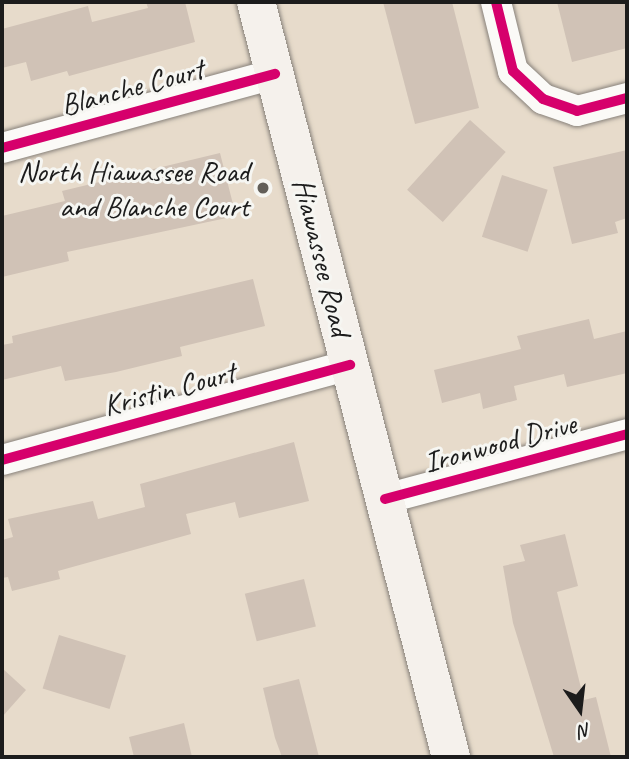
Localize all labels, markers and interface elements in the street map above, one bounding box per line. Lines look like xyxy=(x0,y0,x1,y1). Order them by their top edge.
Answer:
street label: Blanche Court xyxy=(57,51,207,123)
place label: North Hiawassee Road and Blanche Court xyxy=(19,153,249,224)
street label: Hiawassee Road xyxy=(285,175,359,339)
marker: North Hiawassee Road and Blanche Court xyxy=(255,180,271,196)
street label: Kristin Court xyxy=(99,354,239,424)
street label: Ironwood Drive xyxy=(420,405,580,481)
north arrow xyxy=(545,675,615,745)
text: N xyxy=(576,717,594,743)

